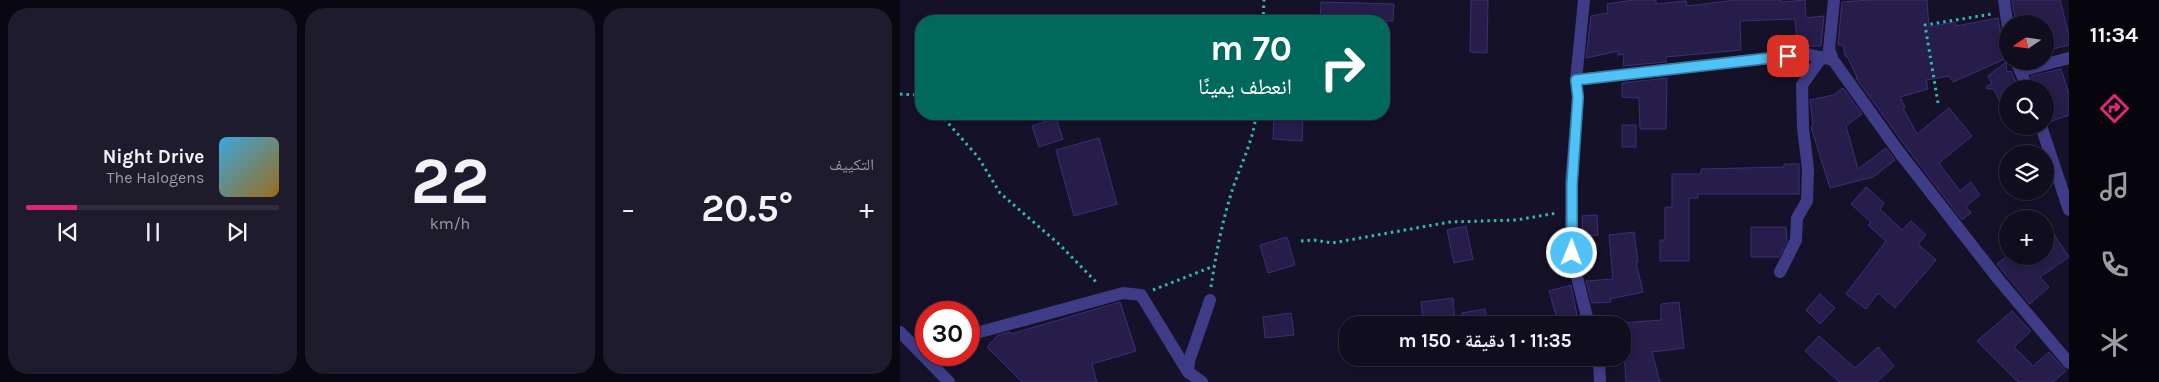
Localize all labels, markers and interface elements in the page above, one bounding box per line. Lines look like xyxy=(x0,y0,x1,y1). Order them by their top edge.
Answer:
north arrow xyxy=(1999,15,2054,70)
map controls xyxy=(1999,15,2054,265)
text: 11:34 xyxy=(2090,22,2138,48)
text: 70 m xyxy=(1210,28,1292,69)
icon: right xyxy=(1310,35,1375,100)
pin xyxy=(1767,35,1809,77)
icon: arrive xyxy=(1774,42,1802,70)
text: انعطف يمينًا xyxy=(1198,74,1292,100)
button: search xyxy=(1999,80,2054,135)
icon: directions xyxy=(2097,91,2132,126)
text: 22 xyxy=(411,143,489,219)
button: layers xyxy=(1999,145,2054,200)
text: Night Drive xyxy=(103,146,204,168)
text: التكييف xyxy=(829,155,874,174)
text: The Halogens xyxy=(107,168,204,187)
icon: music xyxy=(2097,169,2132,204)
text: 20.5° xyxy=(701,186,793,231)
text: − xyxy=(621,192,635,225)
text: + xyxy=(859,192,874,225)
button: + xyxy=(1999,210,2054,265)
text: km/h xyxy=(430,214,470,233)
icon: previous xyxy=(54,218,82,246)
icon: pause xyxy=(139,218,167,246)
icon: next xyxy=(223,218,251,246)
position arrow xyxy=(1545,226,1597,278)
icon: phone xyxy=(2097,247,2132,282)
speed limit sign: 30 xyxy=(915,301,980,366)
icon: climate xyxy=(2097,325,2132,360)
text: 11:35 · 1 دقيقة · 150 m xyxy=(1398,330,1572,352)

